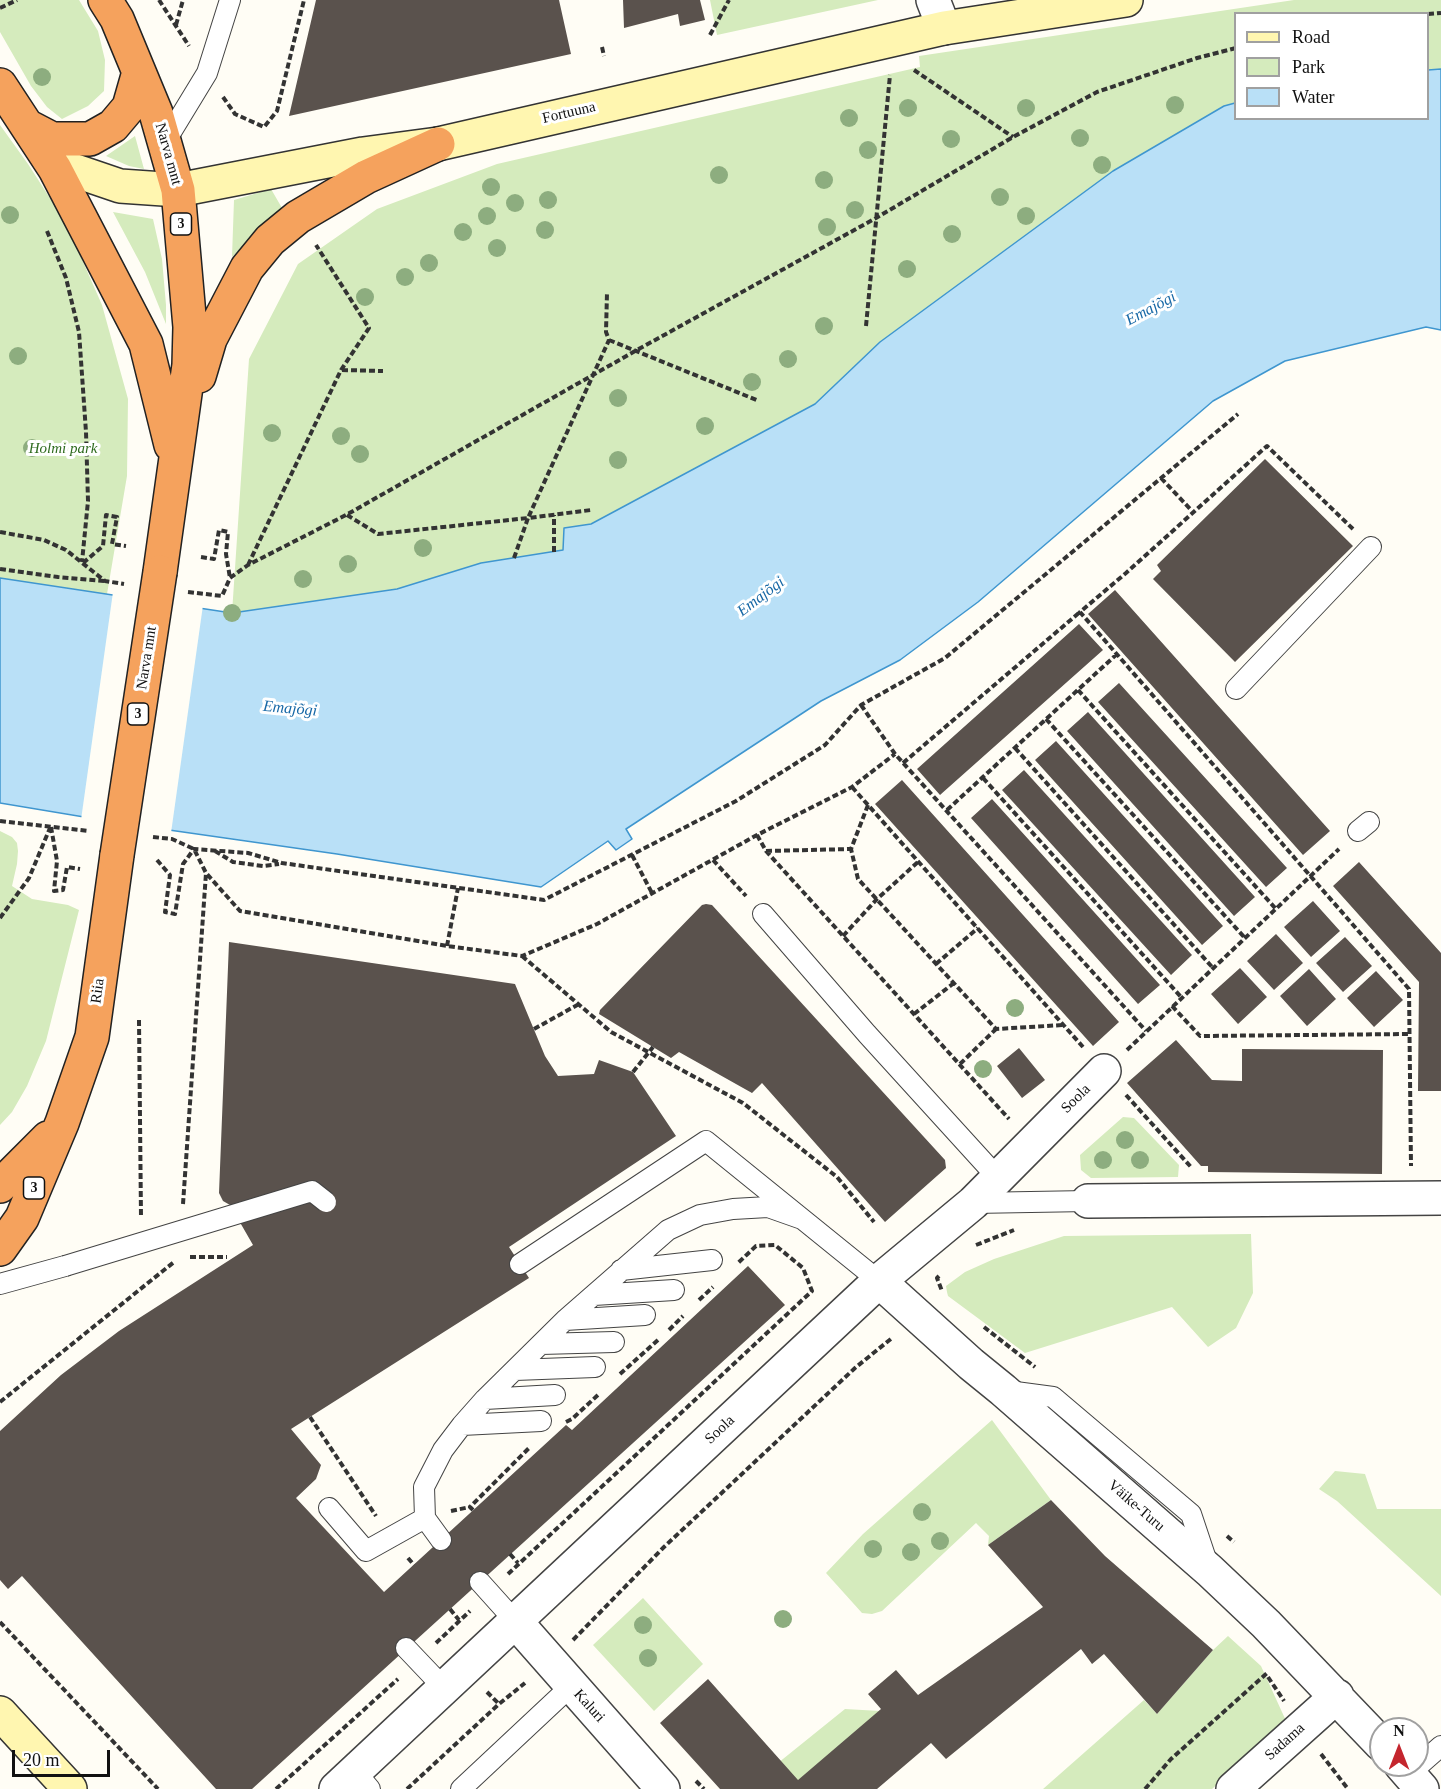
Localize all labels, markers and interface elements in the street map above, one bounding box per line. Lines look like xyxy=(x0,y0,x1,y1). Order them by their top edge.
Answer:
legend xyxy=(1234,12,1429,120)
text: Road xyxy=(1292,27,1330,47)
text: Park xyxy=(1292,57,1325,77)
text: Water xyxy=(1292,87,1335,107)
street label: Fortuuna xyxy=(541,98,597,128)
street label: Narva mnt xyxy=(151,121,185,187)
road number: 3 xyxy=(170,213,192,235)
water label: Emajõgi xyxy=(1123,288,1179,330)
park label: Holmi park xyxy=(29,440,97,458)
water label: Emajõgi xyxy=(734,573,788,621)
street label: Narva mnt xyxy=(133,625,161,691)
water label: Emajõgi xyxy=(262,697,318,721)
road number: 3 xyxy=(128,703,148,725)
street label: Riia xyxy=(87,977,109,1005)
street label: Soola xyxy=(1058,1081,1094,1117)
road number: 3 xyxy=(24,1177,44,1199)
street label: Soola xyxy=(701,1412,739,1448)
street label: Väike-Turu xyxy=(1104,1476,1168,1536)
street label: Kaluri xyxy=(569,1686,609,1726)
north arrow xyxy=(1369,1717,1429,1777)
street label: Sadama xyxy=(1261,1719,1309,1765)
text: N xyxy=(1393,1722,1405,1739)
scale bar xyxy=(15,1738,112,1776)
text: 20 m xyxy=(23,1750,60,1770)

